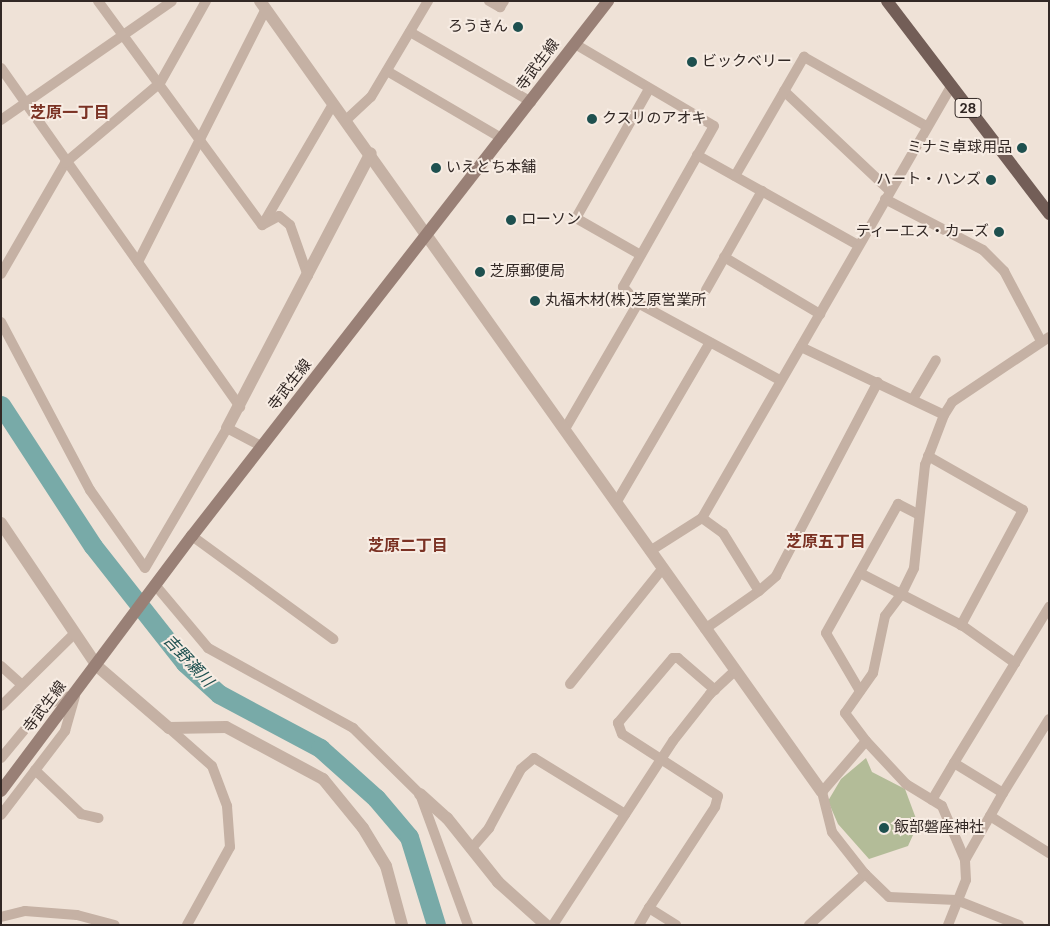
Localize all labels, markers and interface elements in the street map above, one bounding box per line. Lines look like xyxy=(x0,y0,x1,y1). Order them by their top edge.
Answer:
place label: ろうきん xyxy=(448,18,508,36)
marker: ろうきん xyxy=(512,21,524,33)
street label: 寺武生線 xyxy=(513,36,563,94)
place label: ビックベリー xyxy=(702,53,792,71)
marker: ビックベリー xyxy=(686,56,698,68)
road number: 28 xyxy=(954,96,982,120)
district label: 芝原一丁目 xyxy=(30,103,110,123)
place label: クスリのアオキ xyxy=(602,110,707,128)
marker: クスリのアオキ xyxy=(586,113,598,125)
place label: ミナミ卓球用品 xyxy=(907,139,1012,157)
marker: ミナミ卓球用品 xyxy=(1016,142,1028,154)
place label: いえとち本舗 xyxy=(446,159,536,177)
marker: いえとち本舗 xyxy=(430,162,442,174)
place label: ハート・ハンズ xyxy=(876,171,981,189)
marker: ハート・ハンズ xyxy=(985,174,997,186)
place label: ローソン xyxy=(521,211,581,229)
marker: ローソン xyxy=(505,214,517,226)
place label: ティーエス・カーズ xyxy=(854,223,989,241)
marker: ティーエス・カーズ xyxy=(993,226,1005,238)
place label: 芝原郵便局 xyxy=(490,263,565,281)
marker: 芝原郵便局 xyxy=(474,266,486,278)
place label: 丸福木材(株)芝原営業所 xyxy=(545,292,706,310)
marker: 丸福木材(株)芝原営業所 xyxy=(529,295,541,307)
street label: 寺武生線 xyxy=(264,356,316,414)
district label: 芝原五丁目 xyxy=(786,532,866,552)
district label: 芝原二丁目 xyxy=(368,536,448,556)
water label: 吉野瀬川 xyxy=(159,631,217,691)
street label: 寺武生線 xyxy=(20,678,70,736)
place label: 飯部磐座神社 xyxy=(894,819,984,837)
marker: 飯部磐座神社 xyxy=(878,822,890,834)

